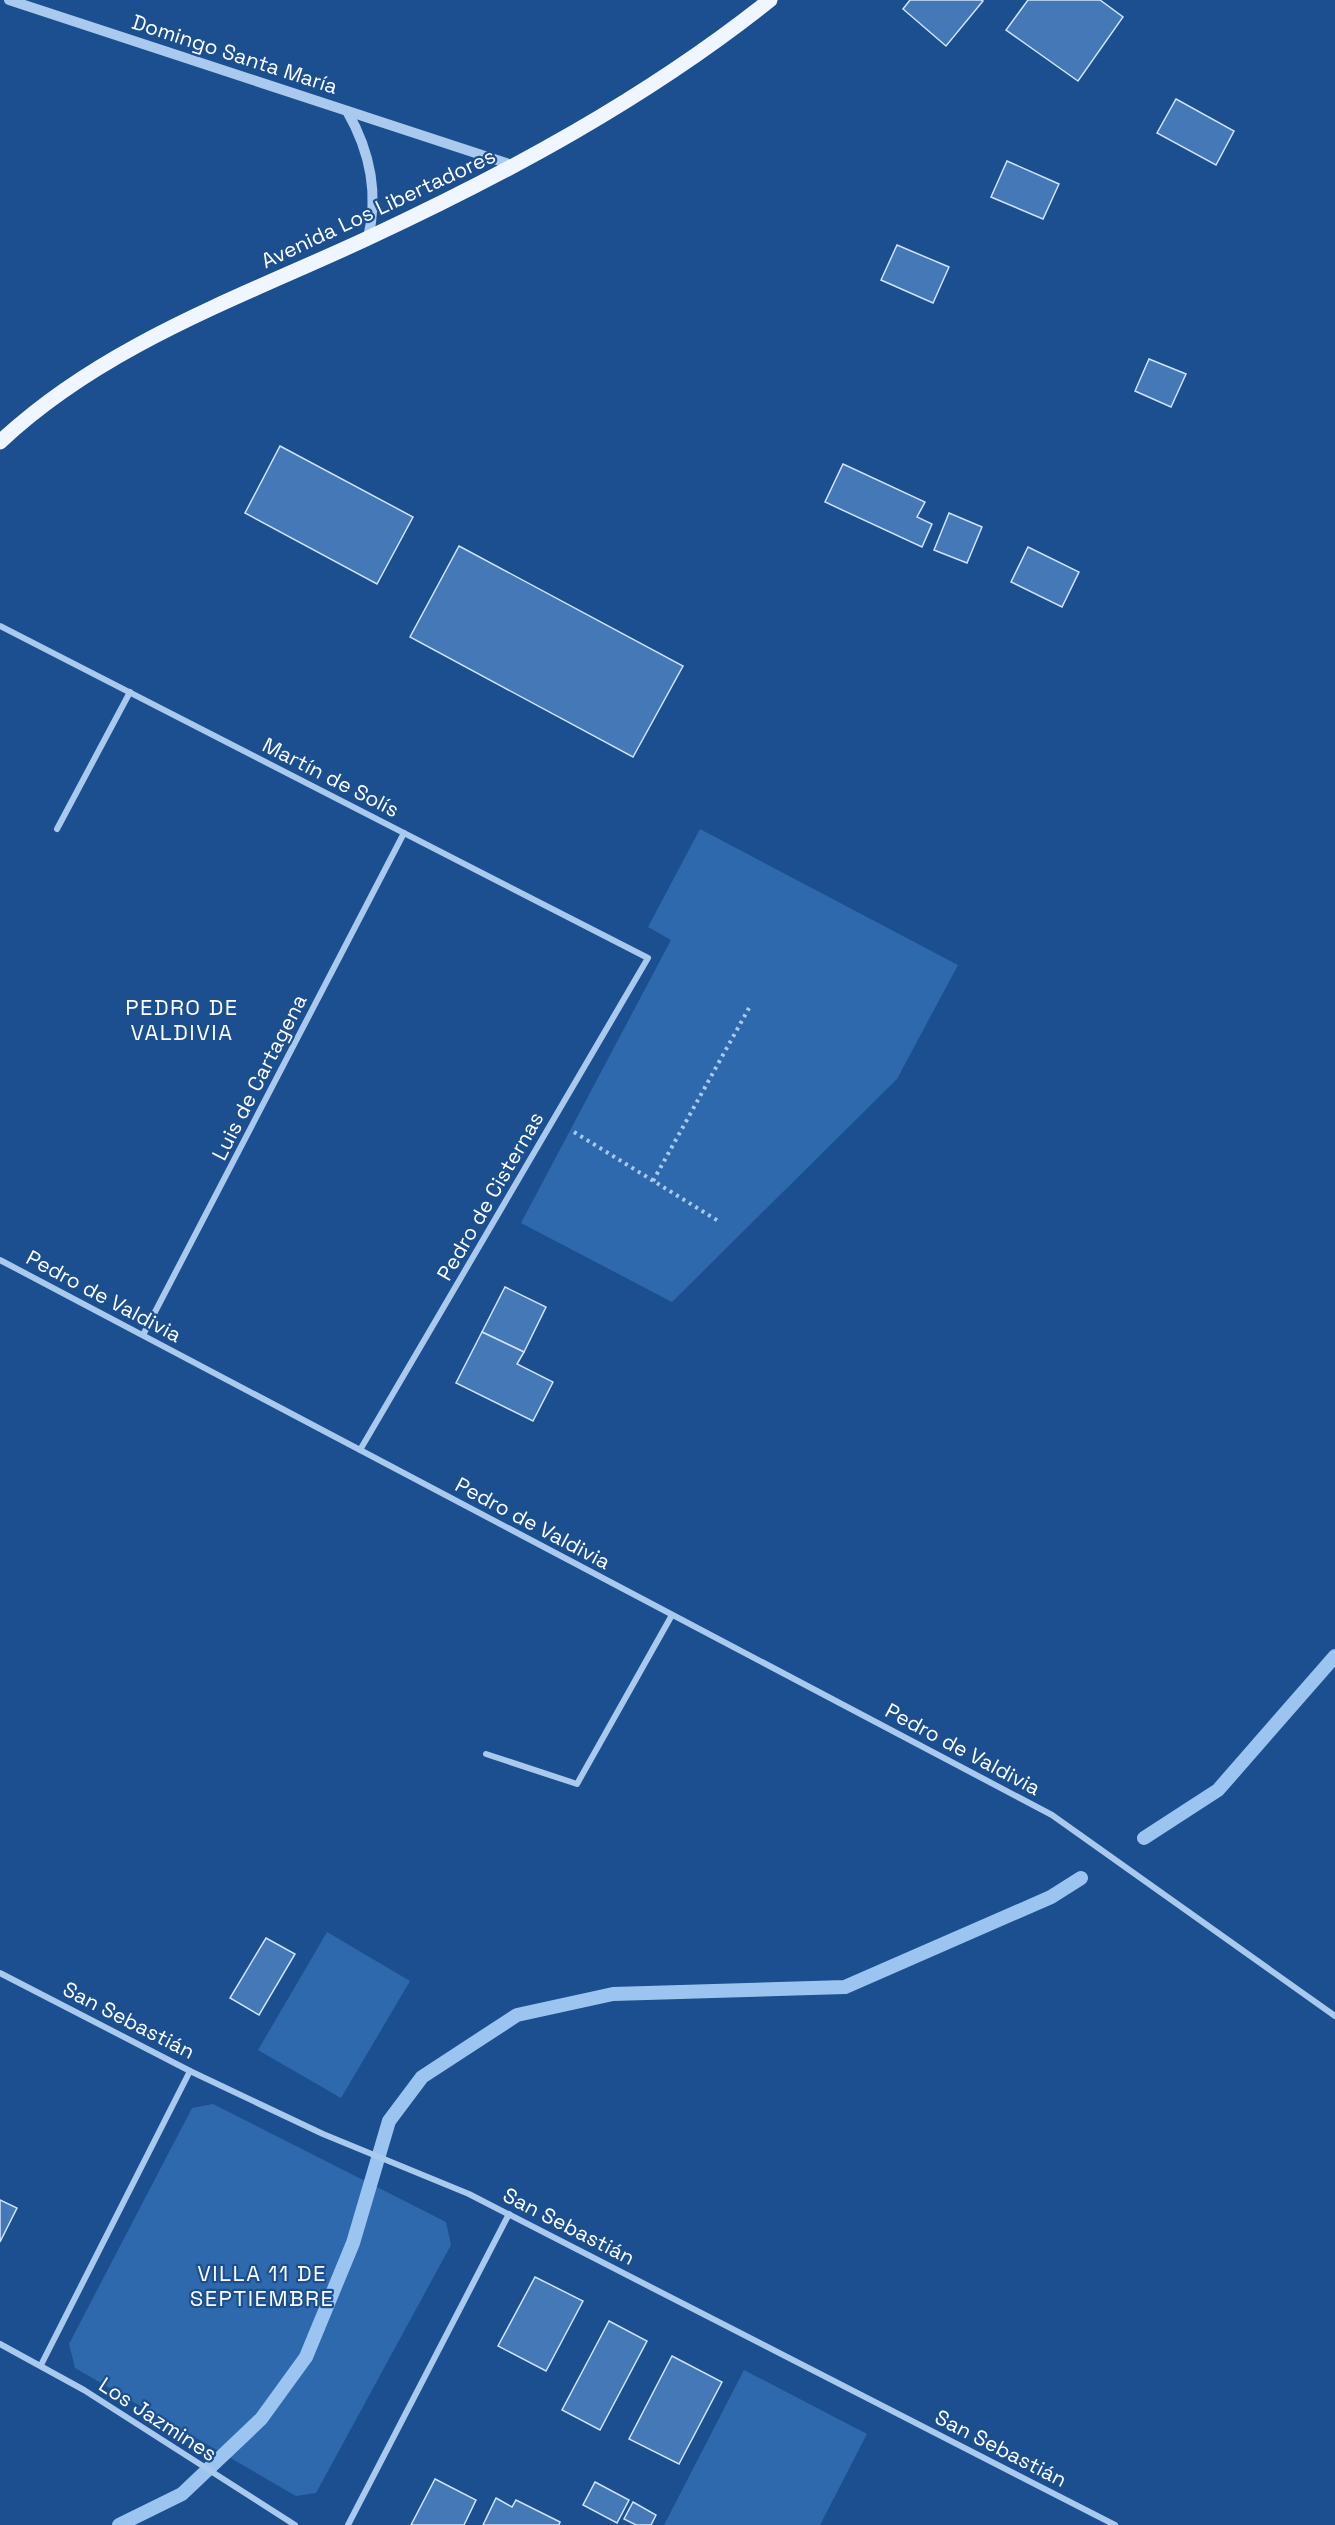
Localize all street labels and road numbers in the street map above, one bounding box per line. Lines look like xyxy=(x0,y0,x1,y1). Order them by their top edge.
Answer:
street label: Domingo Santa María xyxy=(129,8,341,100)
street label: Avenida Los Libertadores xyxy=(257,142,499,274)
street label: Martín de Solís xyxy=(258,731,404,823)
street label: Luis de Cartagena xyxy=(205,989,313,1165)
street label: Pedro de Cisternas xyxy=(431,1107,549,1285)
street label: Pedro de Valdivia xyxy=(22,1244,186,1348)
street label: Pedro de Valdivia xyxy=(451,1471,615,1575)
street label: Pedro de Valdivia xyxy=(881,1697,1045,1801)
street label: San Sebastián xyxy=(58,1975,200,2065)
street label: San Sebastián xyxy=(498,2181,640,2271)
street label: Los Jazmines xyxy=(94,2371,222,2467)
street label: San Sebastián xyxy=(930,2403,1072,2493)

